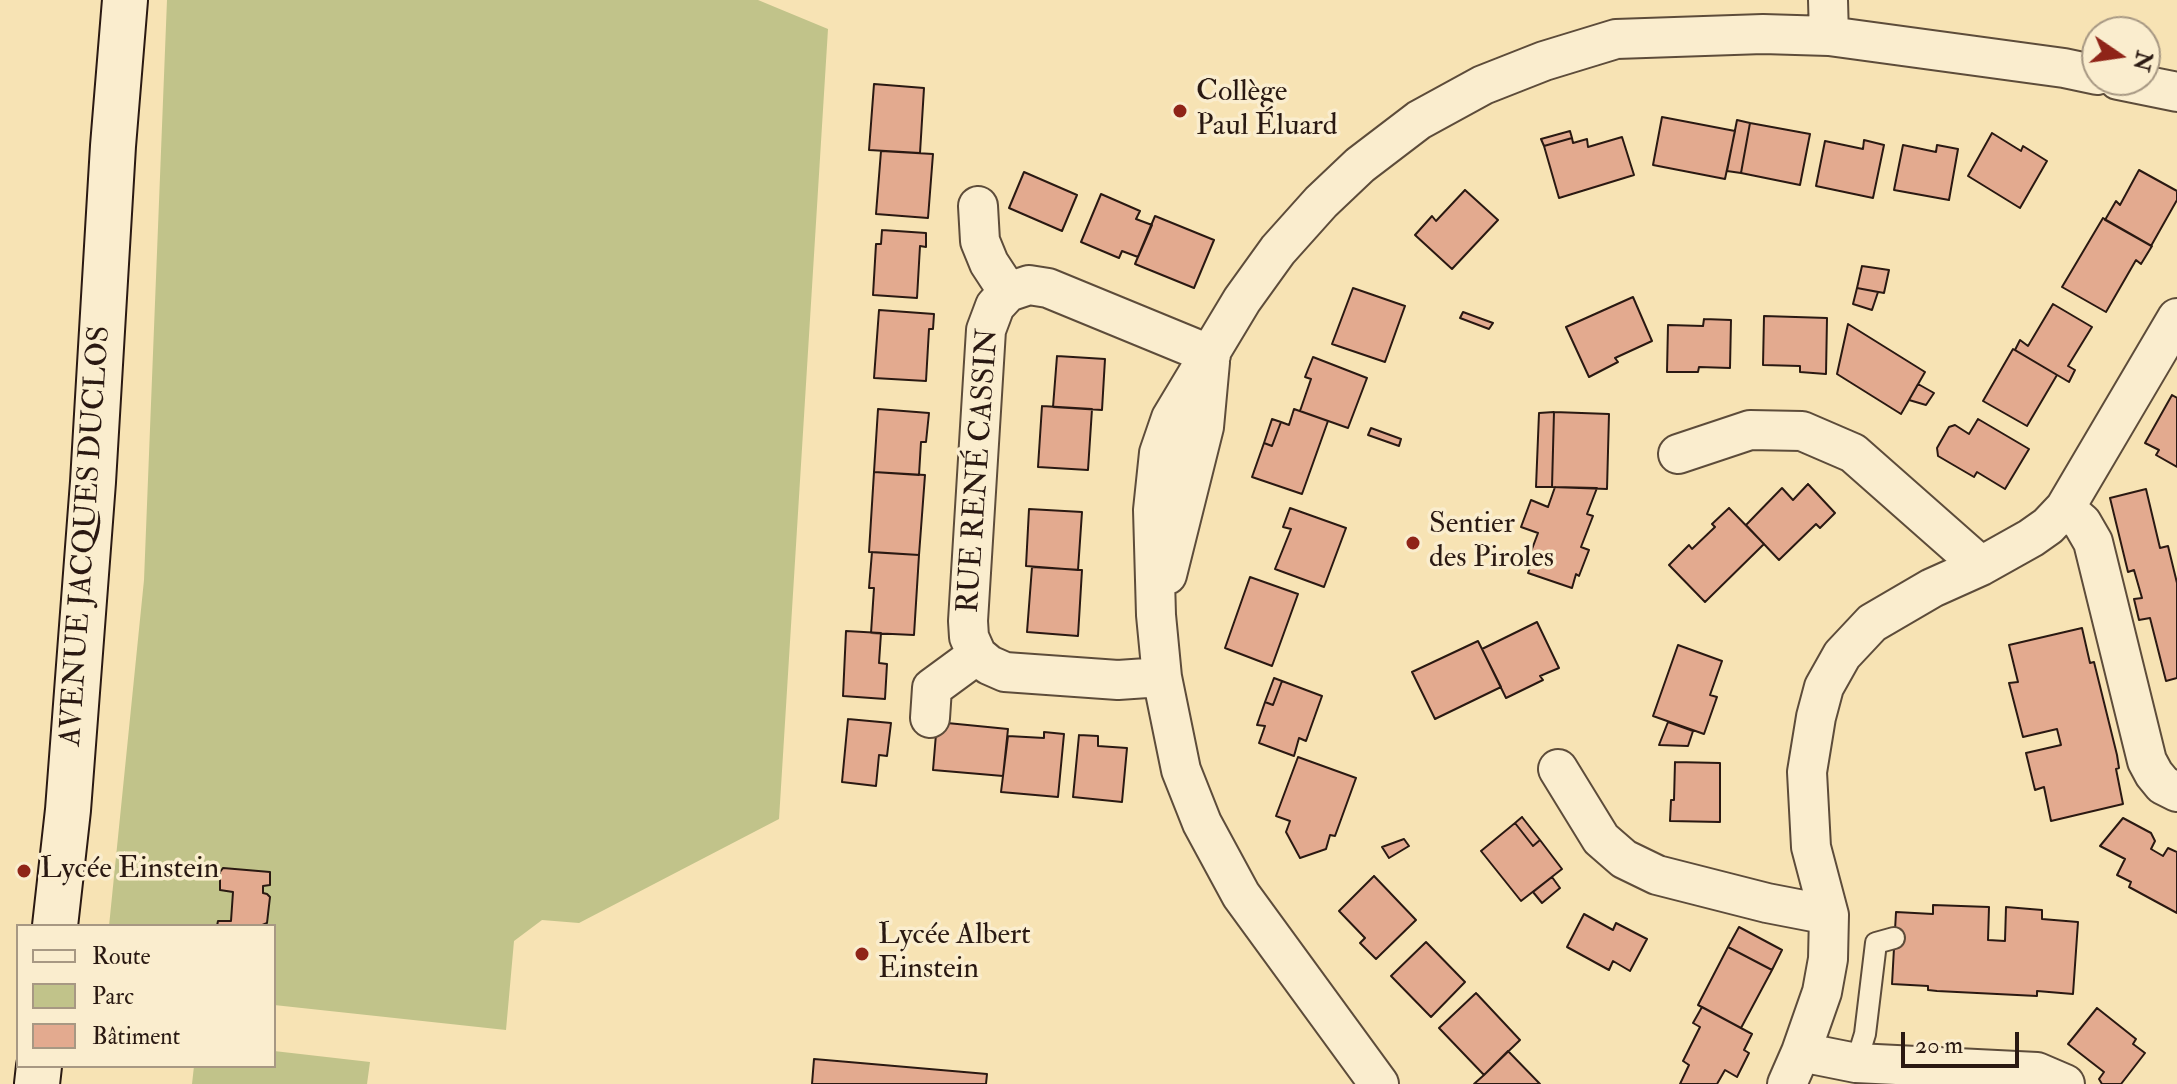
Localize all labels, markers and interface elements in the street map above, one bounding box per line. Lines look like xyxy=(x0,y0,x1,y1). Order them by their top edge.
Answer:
north arrow xyxy=(2081,16,2161,96)
text: N xyxy=(2127,48,2158,74)
place label: Collège Paul Éluard xyxy=(1196,76,1338,146)
marker: Collège Paul Éluard xyxy=(1171,102,1189,120)
street label: AVENUE JACQUES DUCLOS xyxy=(54,325,120,747)
street label: RUE RENÉ CASSIN xyxy=(952,328,1008,614)
place label: Sentier des Piroles xyxy=(1429,508,1554,578)
marker: Sentier des Piroles xyxy=(1404,534,1422,552)
place label: Lycée Einstein xyxy=(40,853,219,889)
marker: Lycée Einstein xyxy=(15,862,33,880)
place label: Lycée Albert Einstein xyxy=(878,919,1031,990)
legend xyxy=(16,924,276,1068)
text: Route xyxy=(92,941,151,972)
marker: Lycée Albert Einstein xyxy=(853,945,871,963)
text: Parc xyxy=(92,981,134,1012)
scale bar xyxy=(1905,1016,2023,1066)
text: Bâtiment xyxy=(92,1021,180,1052)
text: 20 m xyxy=(1915,1030,1963,1061)

